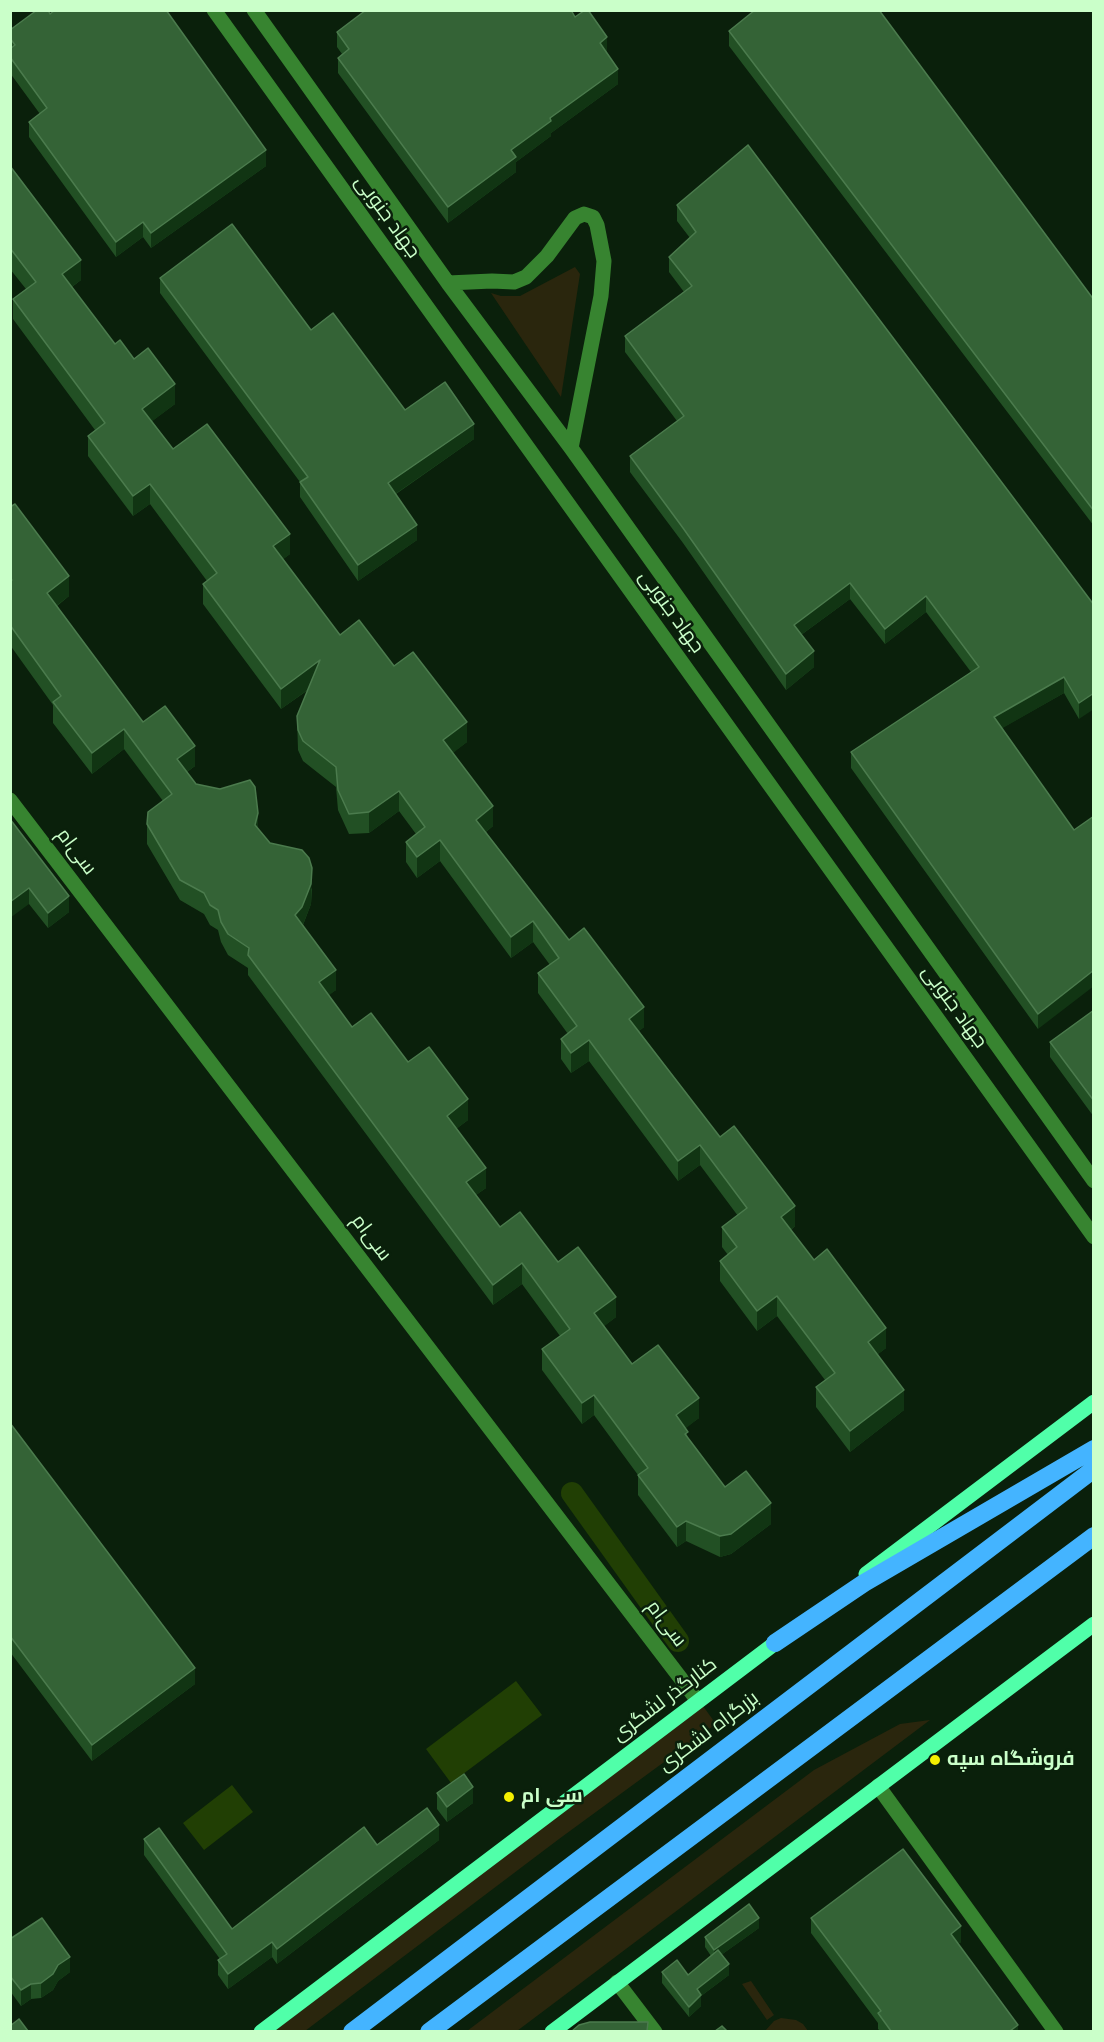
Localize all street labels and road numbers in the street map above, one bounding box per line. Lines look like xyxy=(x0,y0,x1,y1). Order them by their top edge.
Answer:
street label: جهاد جنوبی xyxy=(349,171,425,263)
street label: جهاد جنوبی xyxy=(633,566,709,658)
street label: سی‌ام xyxy=(51,824,101,880)
street label: جهاد جنوبی xyxy=(916,961,992,1053)
street label: سی‌ام xyxy=(346,1210,396,1266)
street label: سی‌ام xyxy=(641,1596,691,1652)
street label: کنارگذر لشگری xyxy=(608,1653,722,1747)
street label: بزرگراه لشگری xyxy=(654,1687,764,1777)

